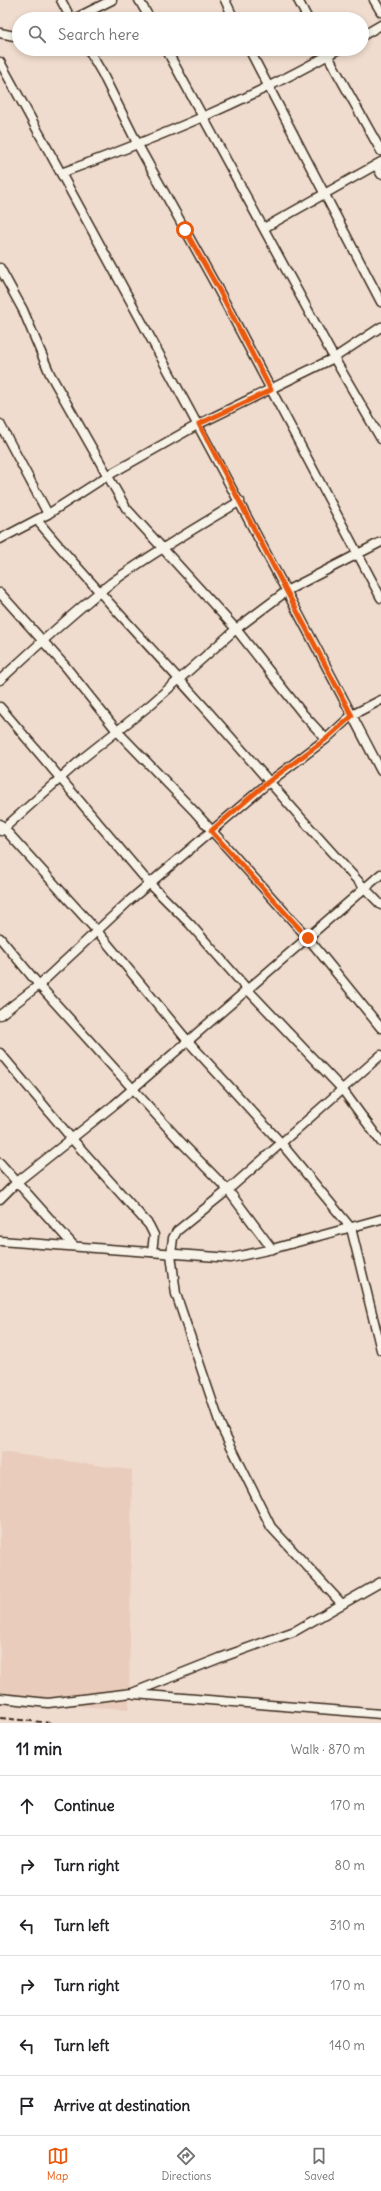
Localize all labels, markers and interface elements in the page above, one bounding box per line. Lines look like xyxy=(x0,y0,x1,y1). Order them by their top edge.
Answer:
search box xyxy=(12,12,369,56)
icon: search xyxy=(26,23,48,45)
text: Search here xyxy=(58,25,139,44)
route start xyxy=(176,221,194,239)
route end xyxy=(299,929,317,947)
text: 11 min xyxy=(16,1738,62,1760)
text: Walk · 870 m xyxy=(291,1741,365,1758)
icon: ahead xyxy=(16,1795,38,1817)
text: Continue xyxy=(54,1796,115,1815)
text: 170 m xyxy=(330,1797,365,1814)
icon: right xyxy=(16,1855,38,1877)
text: Turn right xyxy=(54,1856,119,1875)
text: 80 m xyxy=(334,1857,365,1874)
icon: left xyxy=(16,1915,38,1937)
text: Turn left xyxy=(54,1916,109,1935)
text: 310 m xyxy=(330,1917,365,1934)
icon: right xyxy=(16,1975,38,1997)
text: Turn right xyxy=(54,1976,119,1995)
text: 170 m xyxy=(330,1977,365,1994)
icon: left xyxy=(16,2035,38,2057)
text: Turn left xyxy=(54,2036,109,2055)
text: 140 m xyxy=(329,2037,365,2054)
icon: arrive xyxy=(16,2095,38,2117)
text: Arrive at destination xyxy=(54,2096,190,2115)
tab: Map xyxy=(47,2145,69,2183)
tab: Directions xyxy=(162,2145,211,2183)
tab: Saved xyxy=(304,2145,334,2183)

